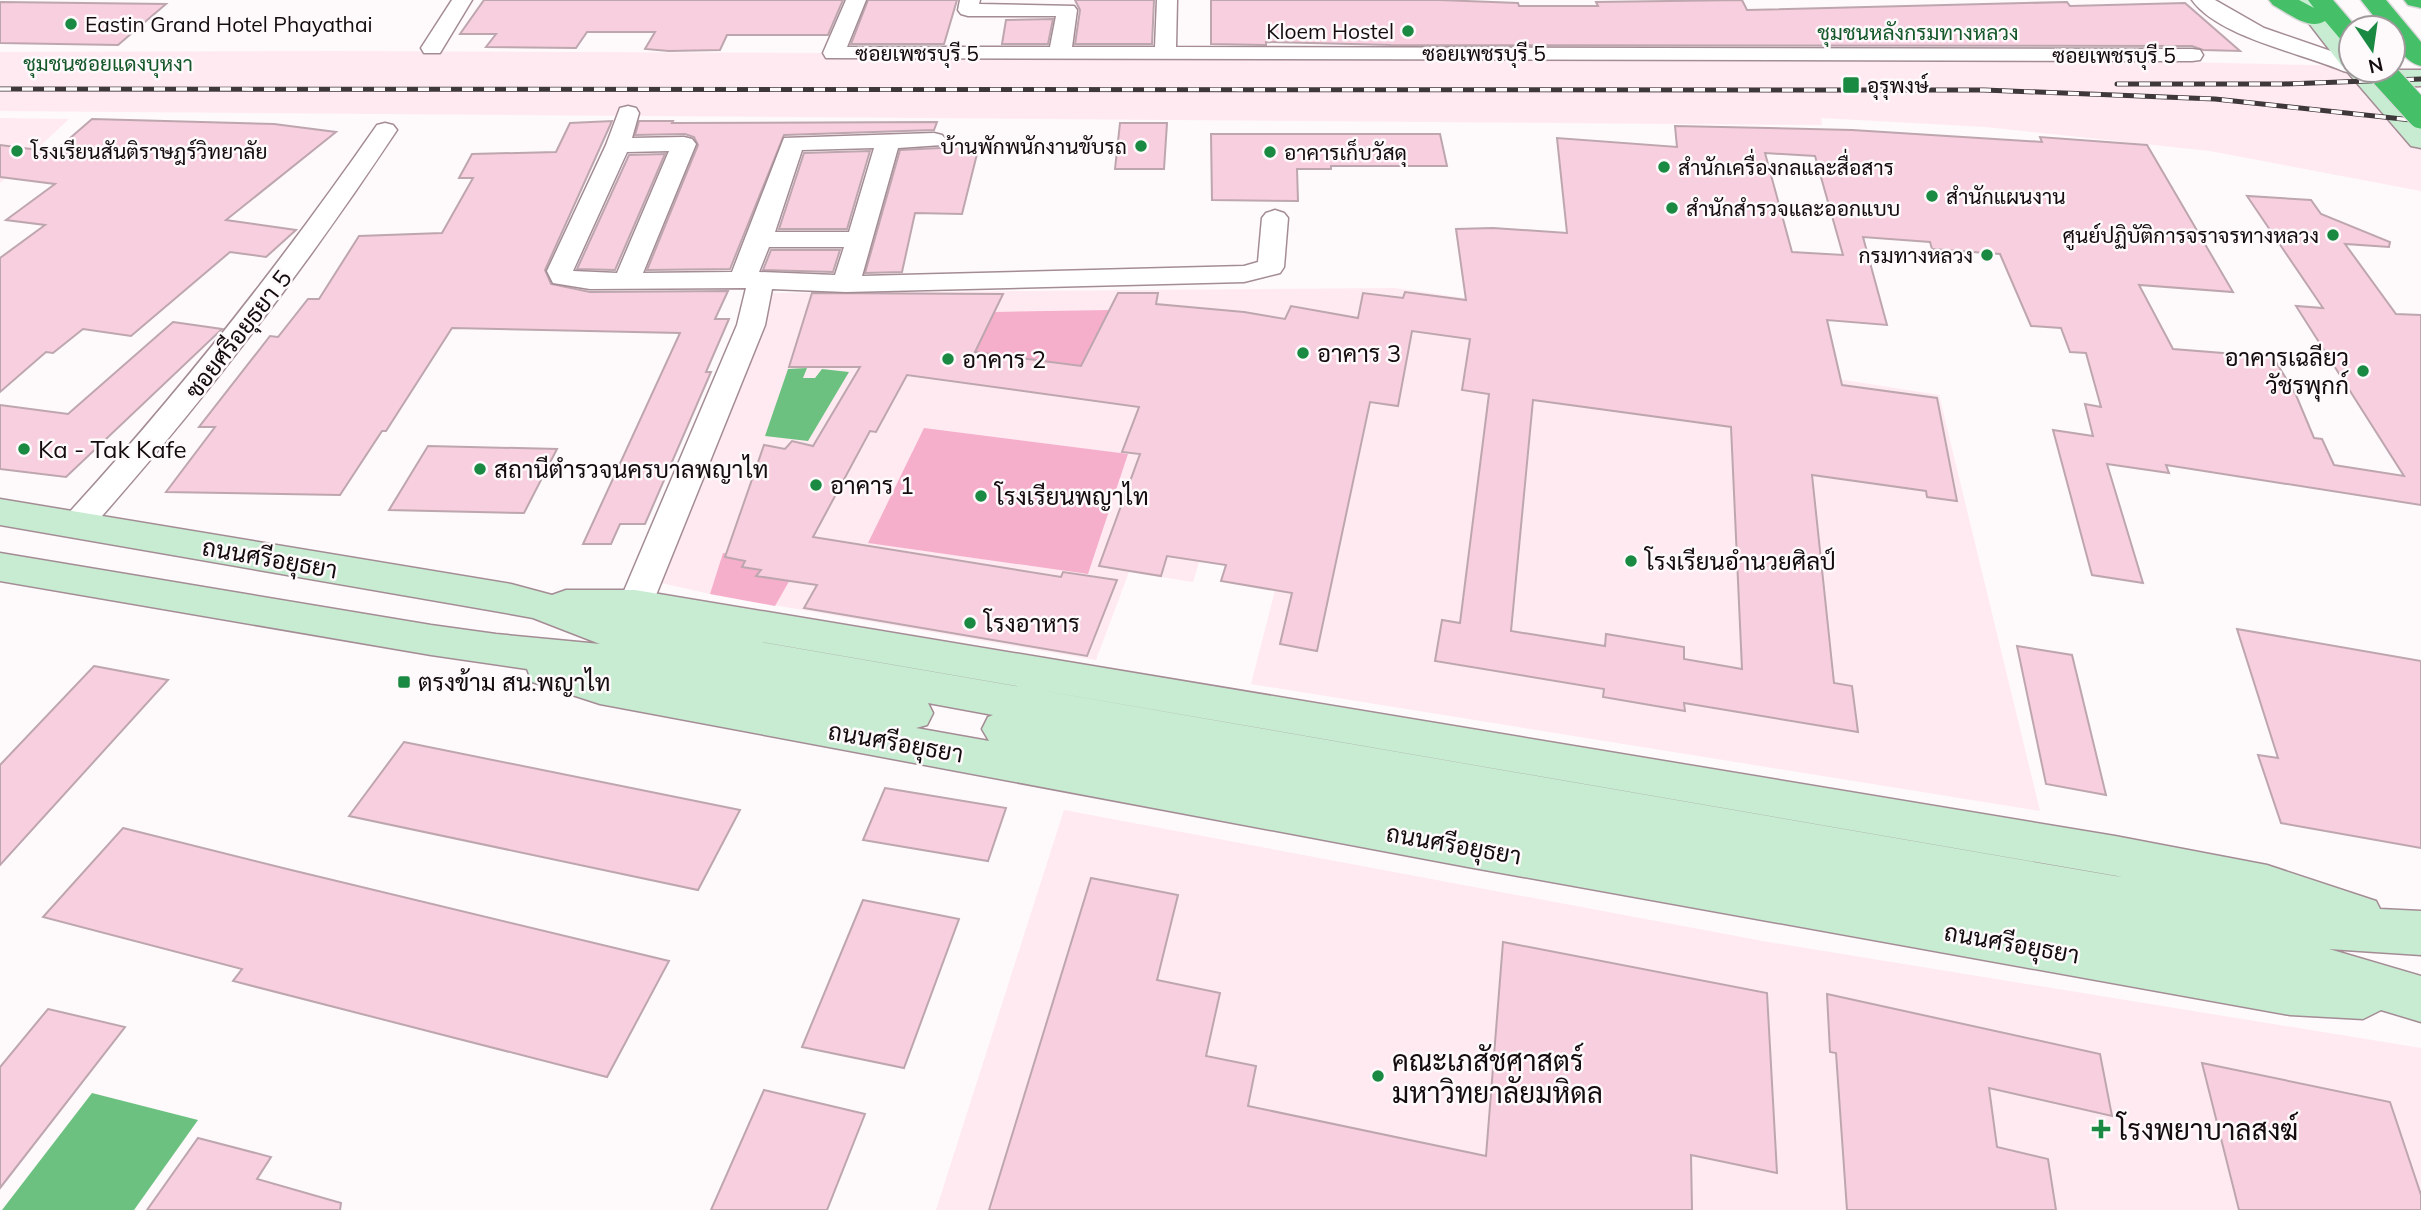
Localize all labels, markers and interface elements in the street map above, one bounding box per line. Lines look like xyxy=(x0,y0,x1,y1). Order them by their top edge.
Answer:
place label: Eastin Grand Hotel Phayathai xyxy=(85,11,372,37)
north arrow xyxy=(2337,14,2407,84)
marker: Eastin Grand Hotel Phayathai xyxy=(63,16,79,32)
place label: Kloem Hostel xyxy=(1266,18,1394,44)
district label: ชุมชนหลังกรมทางหลวง xyxy=(1817,19,2019,47)
marker: Kloem Hostel xyxy=(1400,23,1416,39)
street label: ซอยเพชรบุรี 5 xyxy=(855,40,979,68)
street label: ซอยเพชรบุรี 5 xyxy=(1422,40,1546,68)
street label: ซอยเพชรบุรี 5 xyxy=(2052,42,2176,70)
district label: ชุมชนซอยแดงบุหงา xyxy=(23,50,193,78)
text: N xyxy=(2366,52,2386,79)
place label: อุรุพงษ์ xyxy=(1867,72,1929,100)
marker: อุรุพงษ์ xyxy=(1841,75,1861,95)
place label: บ้านพักพนักงานขับรถ xyxy=(941,133,1127,159)
place label: โรงเรียนสันติราษฎร์วิทยาลัย xyxy=(30,138,268,166)
marker: บ้านพักพนักงานขับรถ xyxy=(1133,138,1149,154)
place label: อาคารเก็บวัสดุ xyxy=(1284,138,1407,167)
marker: โรงเรียนสันติราษฎร์วิทยาลัย xyxy=(9,143,25,159)
marker: อาคารเก็บวัสดุ xyxy=(1262,144,1278,160)
place label: สำนักเครื่องกลและสื่อสาร xyxy=(1678,148,1894,180)
marker: สำนักเครื่องกลและสื่อสาร xyxy=(1656,159,1672,175)
place label: สำนักแผนงาน xyxy=(1946,183,2066,209)
marker: สำนักแผนงาน xyxy=(1924,188,1940,204)
place label: สำนักสำรวจและออกแบบ xyxy=(1686,195,1900,221)
marker: สำนักสำรวจและออกแบบ xyxy=(1664,200,1680,216)
place label: ศูนย์ปฏิบัติการจราจรทางหลวง xyxy=(2062,222,2319,251)
marker: ศูนย์ปฏิบัติการจราจรทางหลวง xyxy=(2325,227,2341,243)
place label: กรมทางหลวง xyxy=(1859,242,1973,268)
marker: กรมทางหลวง xyxy=(1979,247,1995,263)
street label: ซอยศรีอยุธยา 5 xyxy=(178,263,299,406)
place label: อาคาร 3 xyxy=(1317,338,1401,368)
place label: อาคารเฉลียว วัชรพุกก์ xyxy=(2224,342,2349,402)
place label: อาคาร 2 xyxy=(962,344,1046,374)
marker: อาคาร 3 xyxy=(1295,345,1311,361)
marker: อาคาร 2 xyxy=(940,351,956,367)
marker: อาคารเฉลียว วัชรพุกก์ xyxy=(2355,363,2371,379)
place label: Ka - Tak Kafe xyxy=(38,434,187,464)
marker: Ka - Tak Kafe xyxy=(16,441,32,457)
place label: สถานีตำรวจนครบาลพญาไท xyxy=(494,454,769,484)
marker: สถานีตำรวจนครบาลพญาไท xyxy=(472,461,488,477)
place label: อาคาร 1 xyxy=(830,470,914,500)
marker: อาคาร 1 xyxy=(808,477,824,493)
place label: โรงเรียนพญาไท xyxy=(993,481,1149,511)
marker: โรงเรียนพญาไท xyxy=(973,488,989,504)
street label: ถนนศรีอยุธยา xyxy=(200,531,340,587)
place label: โรงเรียนอำนวยศิลป์ xyxy=(1643,546,1836,576)
marker: โรงเรียนอำนวยศิลป์ xyxy=(1623,553,1639,569)
place label: โรงอาหาร xyxy=(982,608,1080,638)
marker: โรงอาหาร xyxy=(962,615,978,631)
place label: ตรงข้าม สน.พญาไท xyxy=(418,667,611,697)
marker: ตรงข้าม สน.พญาไท xyxy=(396,674,412,690)
street label: ถนนศรีอยุธยา xyxy=(826,715,966,771)
street label: ถนนศรีอยุธยา xyxy=(1384,817,1524,873)
street label: ถนนศรีอยุธยา xyxy=(1942,916,2082,972)
place label: คณะเภสัชศาสตร์ มหาวิทยาลัยมหิดล xyxy=(1392,1042,1603,1110)
marker: คณะเภสัชศาสตร์ มหาวิทยาลัยมหิดล xyxy=(1370,1068,1386,1084)
place label: โรงพยาบาลสงฆ์ xyxy=(2115,1111,2298,1147)
marker: โรงพยาบาลสงฆ์ xyxy=(2091,1119,2111,1139)

